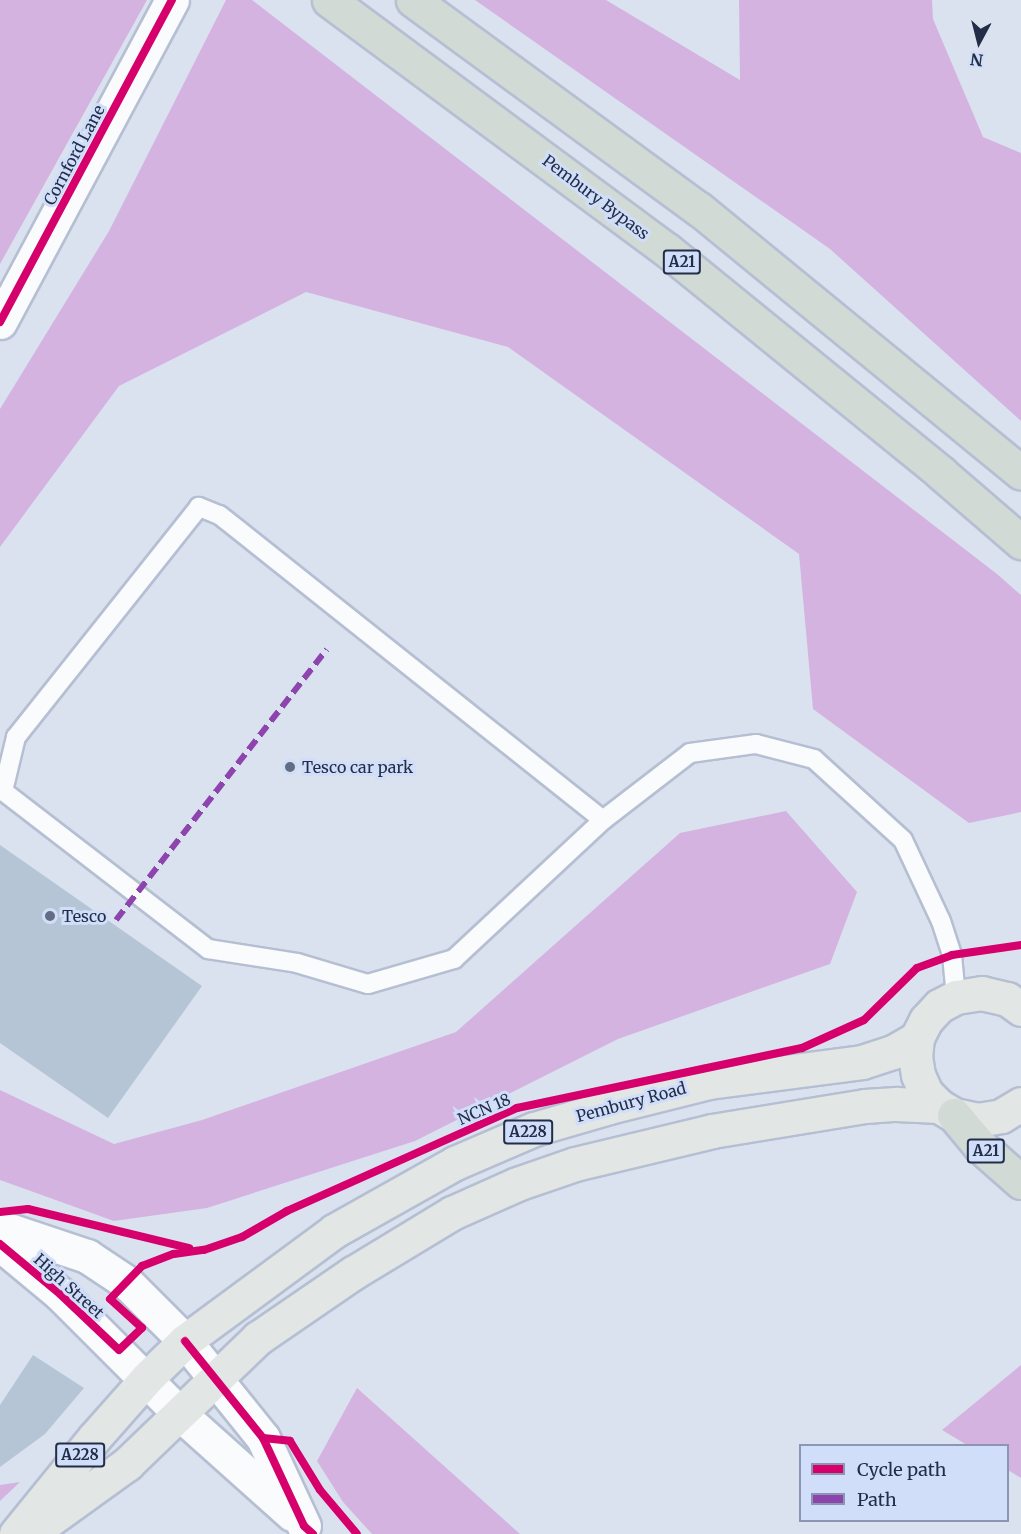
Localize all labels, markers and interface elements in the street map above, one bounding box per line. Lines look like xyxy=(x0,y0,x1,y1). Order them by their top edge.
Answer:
north arrow xyxy=(949,12,1009,72)
text: N xyxy=(969,49,984,71)
street label: Cornford Lane xyxy=(40,102,108,208)
street label: Pembury Bypass xyxy=(539,151,653,243)
road number: A21 xyxy=(662,250,702,274)
place label: Tesco car park xyxy=(302,757,413,777)
marker: Tesco car park xyxy=(283,760,297,774)
place label: Tesco xyxy=(62,906,106,926)
marker: Tesco xyxy=(43,909,57,923)
street label: Pembury Road xyxy=(574,1078,688,1126)
street label: NCN 18 xyxy=(455,1089,513,1129)
road number: A228 xyxy=(502,1120,554,1144)
road number: A21 xyxy=(966,1139,1006,1163)
street label: High Street xyxy=(30,1250,108,1322)
road number: A228 xyxy=(54,1443,106,1467)
legend xyxy=(799,1444,1009,1522)
text: Cycle path xyxy=(857,1458,946,1481)
text: Path xyxy=(857,1488,897,1511)

